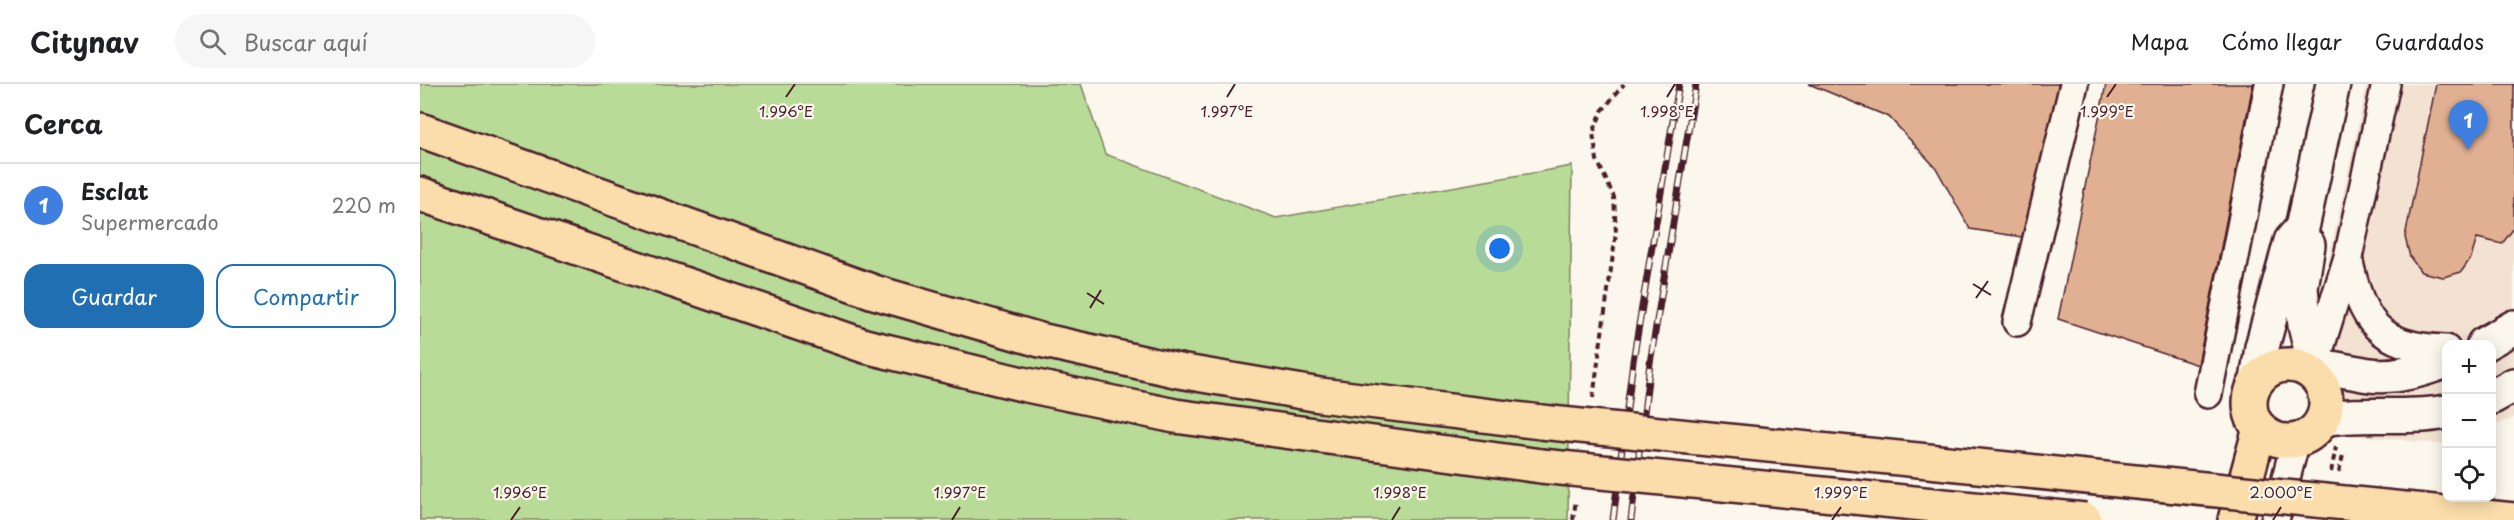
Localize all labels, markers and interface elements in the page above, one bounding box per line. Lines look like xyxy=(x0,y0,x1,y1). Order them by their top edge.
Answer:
search box xyxy=(175,14,595,68)
text: Citynav xyxy=(30,20,139,63)
icon: search xyxy=(196,25,229,58)
text: Buscar aquí xyxy=(244,25,368,58)
text: Mapa xyxy=(2131,25,2189,57)
text: Cómo llegar xyxy=(2222,25,2342,57)
text: Guardados xyxy=(2375,25,2484,57)
text: 1.996°E xyxy=(759,99,813,122)
text: 1.997°E xyxy=(1200,99,1254,122)
text: 1.998°E xyxy=(1640,99,1694,122)
text: 1.999°E xyxy=(2080,99,2134,122)
pin: 1 xyxy=(2448,100,2488,150)
text: Cerca xyxy=(24,104,103,143)
text: Esclat xyxy=(81,174,149,207)
text: 1 xyxy=(39,190,48,220)
text: 220 m xyxy=(332,190,396,220)
text: Supermercado xyxy=(81,207,219,237)
your location xyxy=(1485,234,1514,263)
button: Guardar xyxy=(24,264,204,328)
button: Compartir xyxy=(216,264,396,328)
map controls xyxy=(2442,340,2496,502)
button: + xyxy=(2442,340,2496,394)
button: − xyxy=(2442,394,2496,448)
button: locate xyxy=(2442,448,2496,502)
text: 1.996°E xyxy=(493,480,547,503)
text: 1.997°E xyxy=(933,480,987,503)
text: 1.998°E xyxy=(1373,480,1427,503)
text: 1.999°E xyxy=(1814,480,1868,503)
text: 2.000°E xyxy=(2249,480,2313,503)

